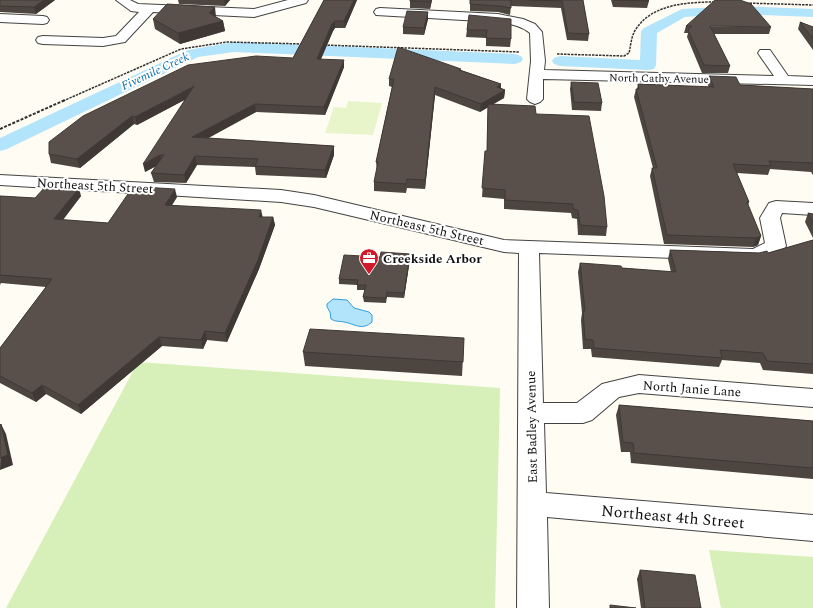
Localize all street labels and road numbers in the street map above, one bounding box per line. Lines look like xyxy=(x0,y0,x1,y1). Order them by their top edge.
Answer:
street label: North Cathy Avenue xyxy=(609,69,709,88)
street label: Northeast 5th Street xyxy=(36,173,154,199)
street label: Northeast 5th Street xyxy=(368,205,486,251)
street label: East Badley Avenue xyxy=(521,370,543,484)
street label: North Janie Lane xyxy=(642,376,742,402)
street label: Northeast 4th Street xyxy=(600,499,746,535)

